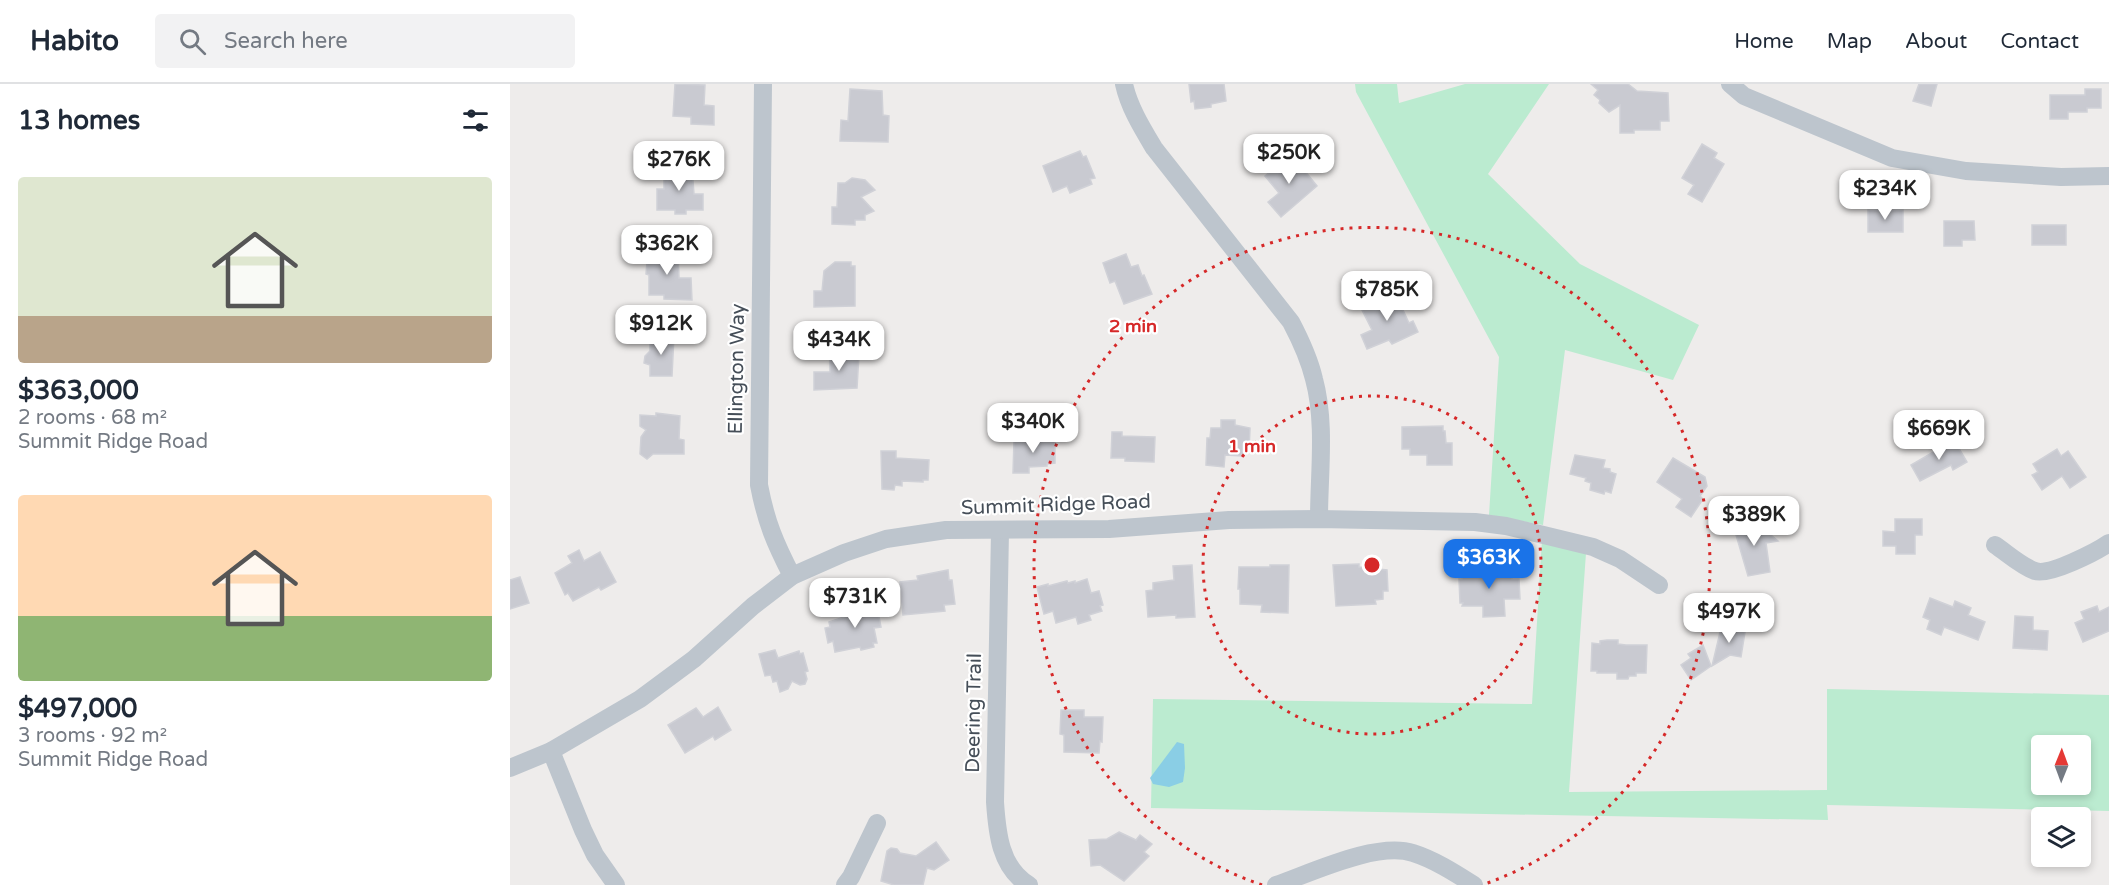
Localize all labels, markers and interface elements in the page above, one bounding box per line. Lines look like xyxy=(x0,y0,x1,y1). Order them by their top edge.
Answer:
search box xyxy=(155,14,575,68)
text: Habito xyxy=(30,24,119,58)
icon: search xyxy=(176,25,209,58)
text: Search here xyxy=(224,28,348,54)
text: Home xyxy=(1734,29,1794,54)
text: Map xyxy=(1827,29,1872,54)
text: About xyxy=(1905,29,1967,54)
text: Contact xyxy=(2000,29,2079,54)
icon: filters xyxy=(459,104,492,137)
text: 13 homes xyxy=(18,105,140,136)
pin: $250K xyxy=(1247,134,1331,185)
pin: $276K xyxy=(637,141,721,192)
text: $250K xyxy=(1257,141,1321,165)
text: $276K xyxy=(647,148,711,172)
pin: $234K xyxy=(1843,170,1927,221)
text: $234K xyxy=(1853,177,1917,201)
icon: home xyxy=(201,216,309,324)
pin: $362K xyxy=(625,225,709,276)
text: $362K xyxy=(635,232,699,256)
pin: $785K xyxy=(1345,271,1429,322)
text: $785K xyxy=(1355,278,1419,302)
street label: Ellington Way xyxy=(724,303,750,435)
pin: $912K xyxy=(619,305,703,356)
text: $912K xyxy=(629,312,693,336)
text: 2 min xyxy=(1109,315,1157,337)
pin: $434K xyxy=(797,321,881,372)
text: $434K xyxy=(807,328,871,352)
text: $363,000 xyxy=(18,375,139,406)
pin: $340K xyxy=(991,403,1075,454)
text: 2 rooms · 68 m² xyxy=(18,406,167,430)
text: $340K xyxy=(1001,410,1065,434)
pin: $669K xyxy=(1897,410,1981,461)
text: $669K xyxy=(1907,417,1971,441)
text: Summit Ridge Road xyxy=(18,430,208,454)
text: 1 min xyxy=(1228,435,1276,457)
street label: Summit Ridge Road xyxy=(961,490,1151,520)
pin: $389K xyxy=(1712,496,1796,547)
text: $389K xyxy=(1722,503,1786,527)
icon: home xyxy=(201,534,309,642)
pin: $363K xyxy=(1447,539,1531,590)
text: $363K xyxy=(1457,546,1521,570)
centre of rings xyxy=(1362,555,1382,575)
pin: $731K xyxy=(813,578,897,629)
text: $731K xyxy=(823,585,887,609)
pin: $497K xyxy=(1687,593,1771,644)
text: $497K xyxy=(1697,600,1761,624)
street label: Deering Trail xyxy=(961,653,987,773)
text: $497,000 xyxy=(18,693,137,724)
text: 3 rooms · 92 m² xyxy=(18,724,167,748)
north arrow xyxy=(2031,735,2091,795)
map controls xyxy=(2031,735,2091,867)
text: Summit Ridge Road xyxy=(18,748,208,772)
button: layers xyxy=(2031,807,2091,867)

